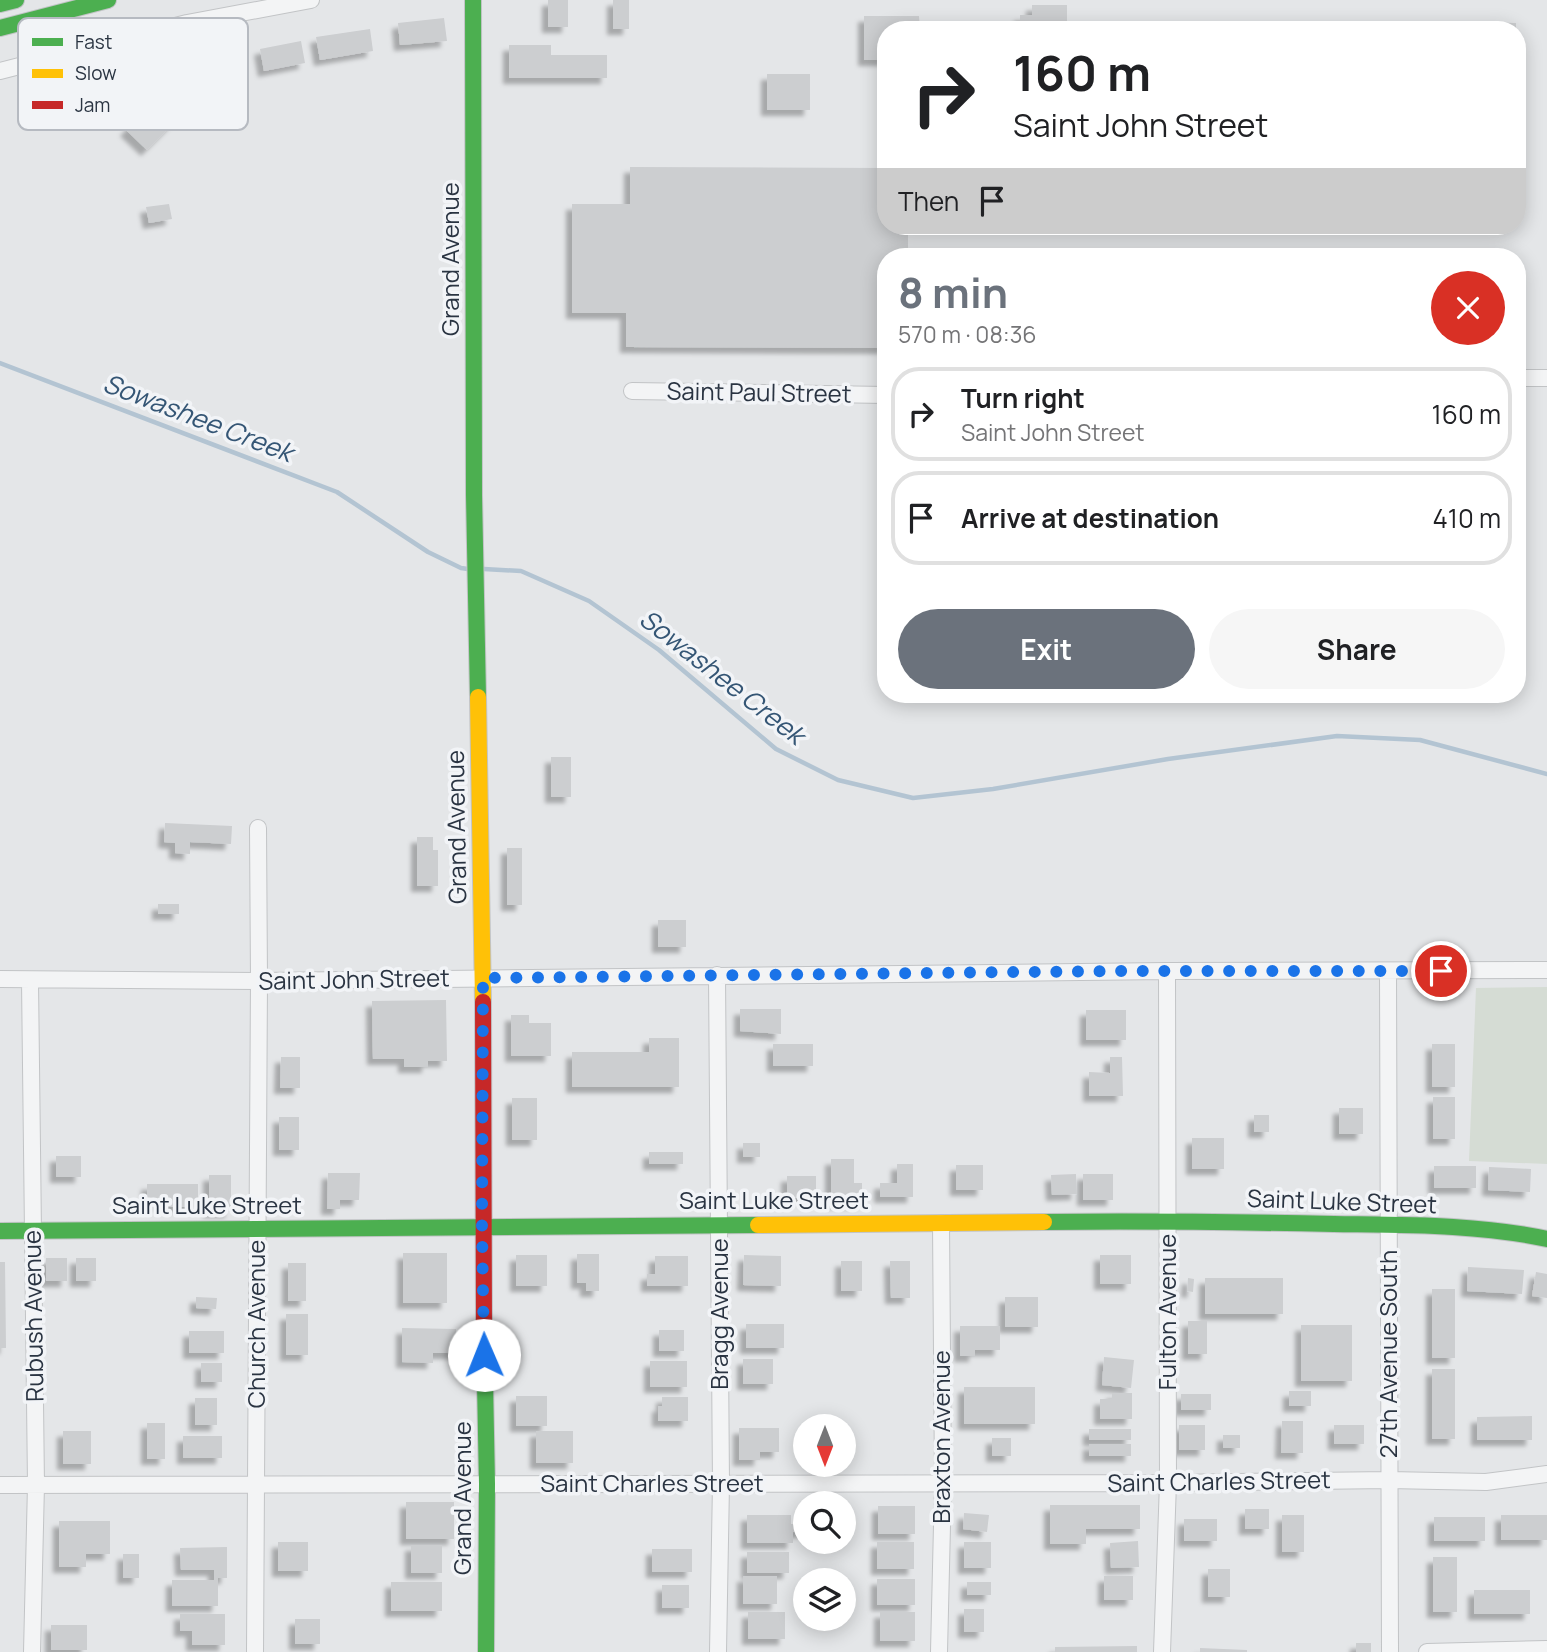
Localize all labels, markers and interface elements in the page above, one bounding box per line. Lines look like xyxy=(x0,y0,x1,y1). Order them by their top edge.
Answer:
legend xyxy=(18,18,248,130)
text: Fast xyxy=(75,29,112,55)
text: 160 m xyxy=(1013,39,1151,106)
icon: right xyxy=(898,49,989,140)
text: Slow xyxy=(75,60,117,86)
text: Jam xyxy=(75,92,110,118)
text: Saint John Street xyxy=(1013,103,1268,147)
street label: Grand Avenue xyxy=(433,182,466,336)
icon: arrive xyxy=(973,182,1011,220)
text: Then xyxy=(898,183,959,219)
text: 8 min xyxy=(898,263,1008,321)
button: close xyxy=(1431,271,1505,345)
text: 570 m · 08:36 xyxy=(898,318,1037,350)
water label: Sowashee Creek xyxy=(98,364,302,471)
street label: Saint Paul Street xyxy=(666,373,852,410)
text: Turn right xyxy=(961,380,1085,416)
icon: right xyxy=(902,395,940,433)
text: 160 m xyxy=(1432,396,1501,432)
text: Saint John Street xyxy=(961,416,1145,448)
icon: arrive xyxy=(902,499,940,537)
text: Arrive at destination xyxy=(961,500,1219,536)
text: 410 m xyxy=(1432,500,1501,536)
water label: Sowashee Creek xyxy=(633,600,816,755)
button: Exit xyxy=(898,609,1195,689)
button: Share xyxy=(1209,609,1505,689)
street label: Grand Avenue xyxy=(438,750,473,904)
pin xyxy=(1411,941,1471,1001)
icon: arrive xyxy=(1422,952,1460,990)
street label: Saint John Street xyxy=(258,960,450,997)
street label: Saint Luke Street xyxy=(1247,1181,1438,1220)
street label: Saint Luke Street xyxy=(679,1183,869,1216)
street label: Saint Luke Street xyxy=(112,1188,302,1221)
street label: Rubush Avenue xyxy=(15,1230,50,1402)
street label: Fulton Avenue xyxy=(1150,1234,1183,1390)
street label: Bragg Avenue xyxy=(702,1238,735,1390)
street label: Church Avenue xyxy=(239,1240,272,1408)
street label: 27th Avenue South xyxy=(1371,1250,1404,1458)
position arrow xyxy=(447,1318,521,1392)
street label: Braxton Avenue xyxy=(924,1350,957,1524)
north arrow xyxy=(793,1414,856,1477)
map controls xyxy=(793,1414,856,1631)
street label: Grand Avenue xyxy=(445,1421,478,1575)
street label: Saint Charles Street xyxy=(1107,1462,1331,1499)
street label: Saint Charles Street xyxy=(540,1466,764,1499)
button: search xyxy=(793,1491,856,1554)
button: layers xyxy=(793,1568,856,1631)

